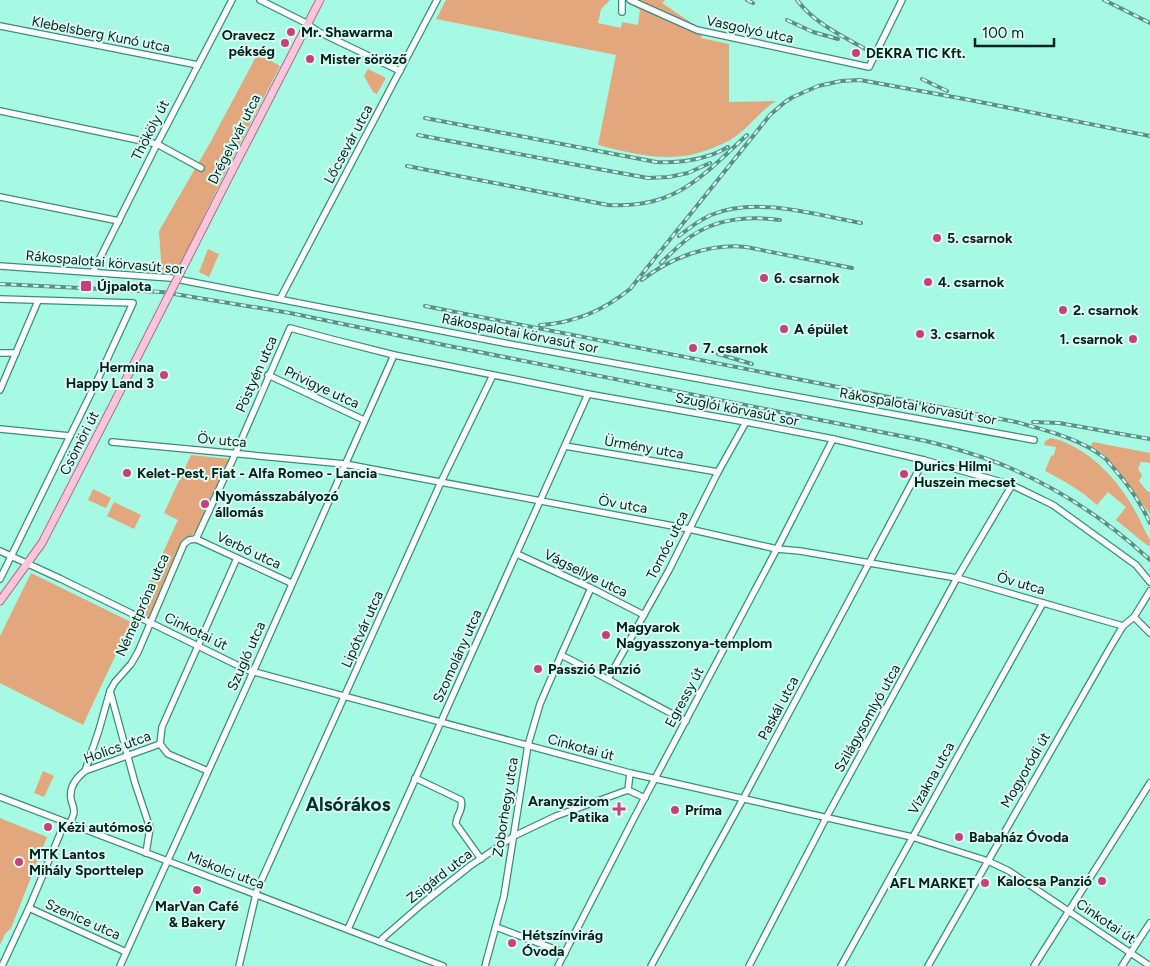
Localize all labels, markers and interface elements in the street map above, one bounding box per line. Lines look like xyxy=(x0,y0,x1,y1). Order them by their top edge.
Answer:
street label: Vasgolyó utca xyxy=(705,12,795,47)
street label: Klebelsberg Kunó utca xyxy=(30,13,171,56)
scale bar xyxy=(975,15,1054,47)
place label: Mr. Shawarma xyxy=(301,24,393,41)
text: 100 m xyxy=(982,24,1024,42)
marker: Mr. Shawarma xyxy=(285,26,297,38)
place label: Oravecz pékség xyxy=(222,27,275,60)
marker: Oravecz pékség xyxy=(279,37,291,49)
place label: DEKRA TIC Kft. xyxy=(866,45,965,62)
marker: DEKRA TIC Kft. xyxy=(850,47,862,59)
place label: Mister söröző xyxy=(320,51,407,68)
marker: Mister söröző xyxy=(304,53,316,65)
street label: Drégelyvár utca xyxy=(205,91,264,187)
street label: Thököly út xyxy=(128,97,173,163)
street label: Lőcsevár utca xyxy=(320,102,376,187)
place label: 5. csarnok xyxy=(947,230,1013,247)
marker: 5. csarnok xyxy=(931,232,943,244)
street label: Rákospalotai körvasút sor xyxy=(25,247,185,278)
place label: 6. csarnok xyxy=(774,270,840,287)
marker: 6. csarnok xyxy=(758,272,770,284)
place label: 4. csarnok xyxy=(938,274,1005,291)
marker: 4. csarnok xyxy=(922,276,934,288)
place label: Újpalota xyxy=(97,278,151,295)
marker: Újpalota xyxy=(79,279,93,293)
place label: 2. csarnok xyxy=(1073,302,1139,319)
marker: 2. csarnok xyxy=(1057,304,1069,316)
street label: Rákospalotai körvasút sor xyxy=(440,310,600,357)
place label: A épület xyxy=(794,321,849,338)
marker: A épület xyxy=(778,323,790,335)
place label: 3. csarnok xyxy=(930,326,996,343)
marker: 3. csarnok xyxy=(914,328,926,340)
place label: 1. csarnok xyxy=(1060,331,1123,348)
street label: Pöstyén utca xyxy=(232,333,281,415)
marker: 1. csarnok xyxy=(1127,333,1139,345)
place label: 7. csarnok xyxy=(703,340,769,357)
marker: 7. csarnok xyxy=(687,342,699,354)
place label: Hermina Happy Land 3 xyxy=(66,359,154,392)
street label: Privigye utca xyxy=(282,363,362,412)
marker: Hermina Happy Land 3 xyxy=(158,369,170,381)
street label: Rákospalotai körvasút sor xyxy=(838,384,998,429)
street label: Szuglói körvasút sor xyxy=(674,389,800,430)
street label: Csömöri út xyxy=(56,408,103,478)
street label: Öv utca xyxy=(197,430,247,451)
street label: Ürmény utca xyxy=(603,432,685,463)
place label: Durics Hilmi Huszein mecset xyxy=(914,458,1016,491)
place label: Kelet-Pest, Fiat - Alfa Romeo - Lancia xyxy=(137,465,377,482)
marker: Kelet-Pest, Fiat - Alfa Romeo - Lancia xyxy=(121,467,133,479)
marker: Durics Hilmi Huszein mecset xyxy=(898,468,910,480)
place label: Nyomásszabályozó állomás xyxy=(215,488,339,521)
street label: Öv utca xyxy=(597,492,649,517)
marker: Nyomásszabályozó állomás xyxy=(199,498,211,510)
street label: Tornóc utca xyxy=(643,508,692,582)
street label: Verbó utca xyxy=(214,528,284,573)
street label: Vágsellye utca xyxy=(541,546,630,601)
street label: Németpróna utca xyxy=(112,551,173,659)
street label: Öv utca xyxy=(995,569,1047,598)
street label: Lipótvár utca xyxy=(338,588,387,670)
street label: Szomolány utca xyxy=(429,607,486,705)
street label: Cinkotai út xyxy=(161,609,230,654)
street label: Szugló utca xyxy=(224,619,269,693)
place label: Magyarok Nagyasszonya-templom xyxy=(616,619,772,652)
marker: Magyarok Nagyasszonya-templom xyxy=(600,629,612,641)
place label: Passzió Panzió xyxy=(548,661,641,678)
street label: Szilágysomlyó utca xyxy=(831,661,904,775)
marker: Passzió Panzió xyxy=(532,663,544,675)
street label: Egressy út xyxy=(661,664,707,730)
street label: Paskál utca xyxy=(755,673,802,743)
street label: Holics utca xyxy=(81,727,153,767)
street label: Mogyoródi út xyxy=(997,729,1054,811)
street label: Cinkotai út xyxy=(546,730,616,765)
street label: Vízakna utca xyxy=(905,739,958,817)
street label: Zoborhegy utca xyxy=(489,756,522,858)
district label: Alsórákos xyxy=(306,793,391,816)
place label: Aranyszirom Patika xyxy=(528,793,609,826)
place label: Príma xyxy=(685,802,722,819)
marker: Aranyszirom Patika xyxy=(613,803,625,815)
marker: Príma xyxy=(669,804,681,816)
place label: Kézi autómosó xyxy=(58,819,152,836)
marker: Kézi autómosó xyxy=(42,821,54,833)
place label: Babaház Óvoda xyxy=(969,829,1069,846)
marker: Babaház Óvoda xyxy=(953,831,965,843)
place label: MTK Lantos Mihály Sporttelep xyxy=(29,846,144,879)
street label: Zsigárd utca xyxy=(403,846,475,907)
street label: Miskolci utca xyxy=(185,848,267,893)
marker: MTK Lantos Mihály Sporttelep xyxy=(13,856,25,868)
place label: Kalocsa Panzió xyxy=(997,873,1092,890)
place label: AFL MARKET xyxy=(890,875,975,892)
marker: Kalocsa Panzió xyxy=(1096,875,1108,887)
marker: AFL MARKET xyxy=(979,877,991,889)
marker: MarVan Café & Bakery xyxy=(191,884,203,896)
street label: Szenice utca xyxy=(43,895,123,944)
street label: Cinkotai út xyxy=(1073,895,1139,948)
place label: MarVan Café & Bakery xyxy=(155,898,239,931)
place label: Hétszínvirág Óvoda xyxy=(522,927,603,960)
marker: Hétszínvirág Óvoda xyxy=(506,937,518,949)

